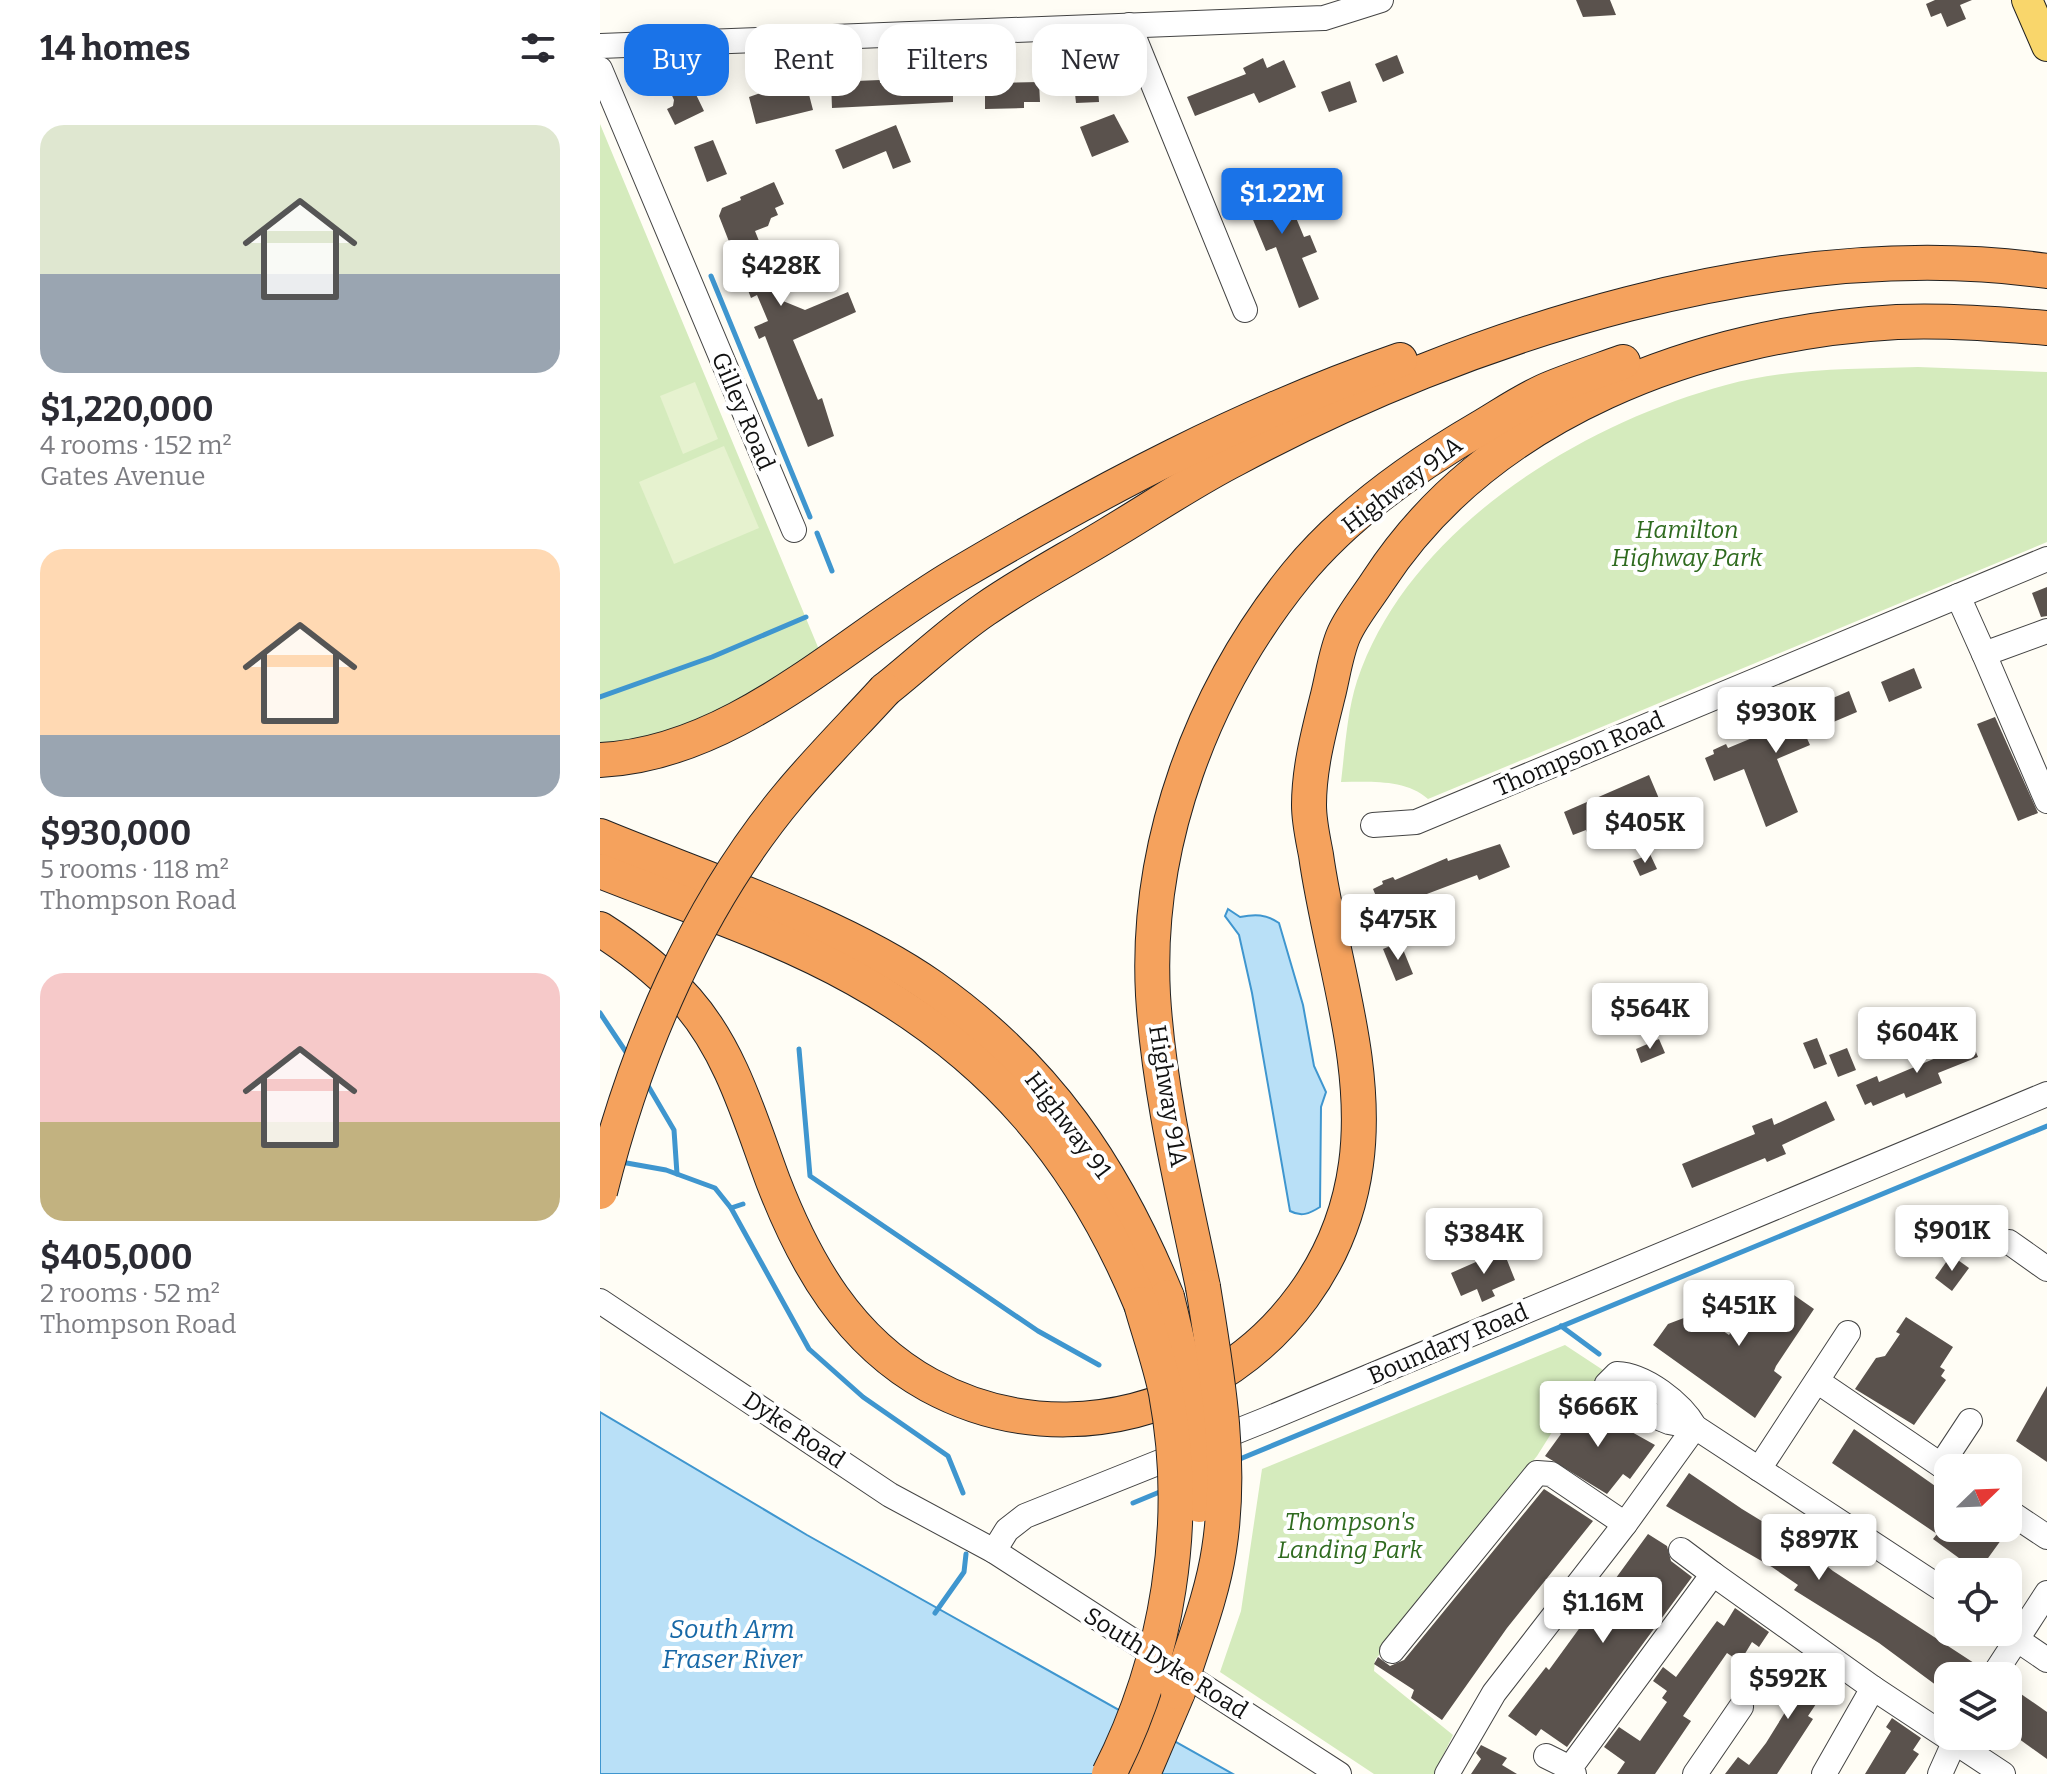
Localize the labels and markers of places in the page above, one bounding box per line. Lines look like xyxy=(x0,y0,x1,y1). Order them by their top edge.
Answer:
pin: $1.22M xyxy=(1217,168,1347,236)
pin: $428K xyxy=(725,240,837,308)
pin: $930K xyxy=(1720,687,1832,755)
pin: $405K xyxy=(1589,797,1701,865)
pin: $475K xyxy=(1342,894,1454,962)
pin: $564K xyxy=(1594,983,1706,1051)
pin: $604K xyxy=(1861,1007,1973,1075)
pin: $901K xyxy=(1896,1205,2008,1273)
pin: $384K xyxy=(1428,1208,1540,1276)
pin: $451K xyxy=(1683,1280,1795,1348)
pin: $666K xyxy=(1542,1381,1654,1449)
pin: $897K xyxy=(1763,1514,1875,1582)
pin: $1.16M xyxy=(1538,1577,1668,1645)
pin: $592K xyxy=(1732,1653,1844,1721)

